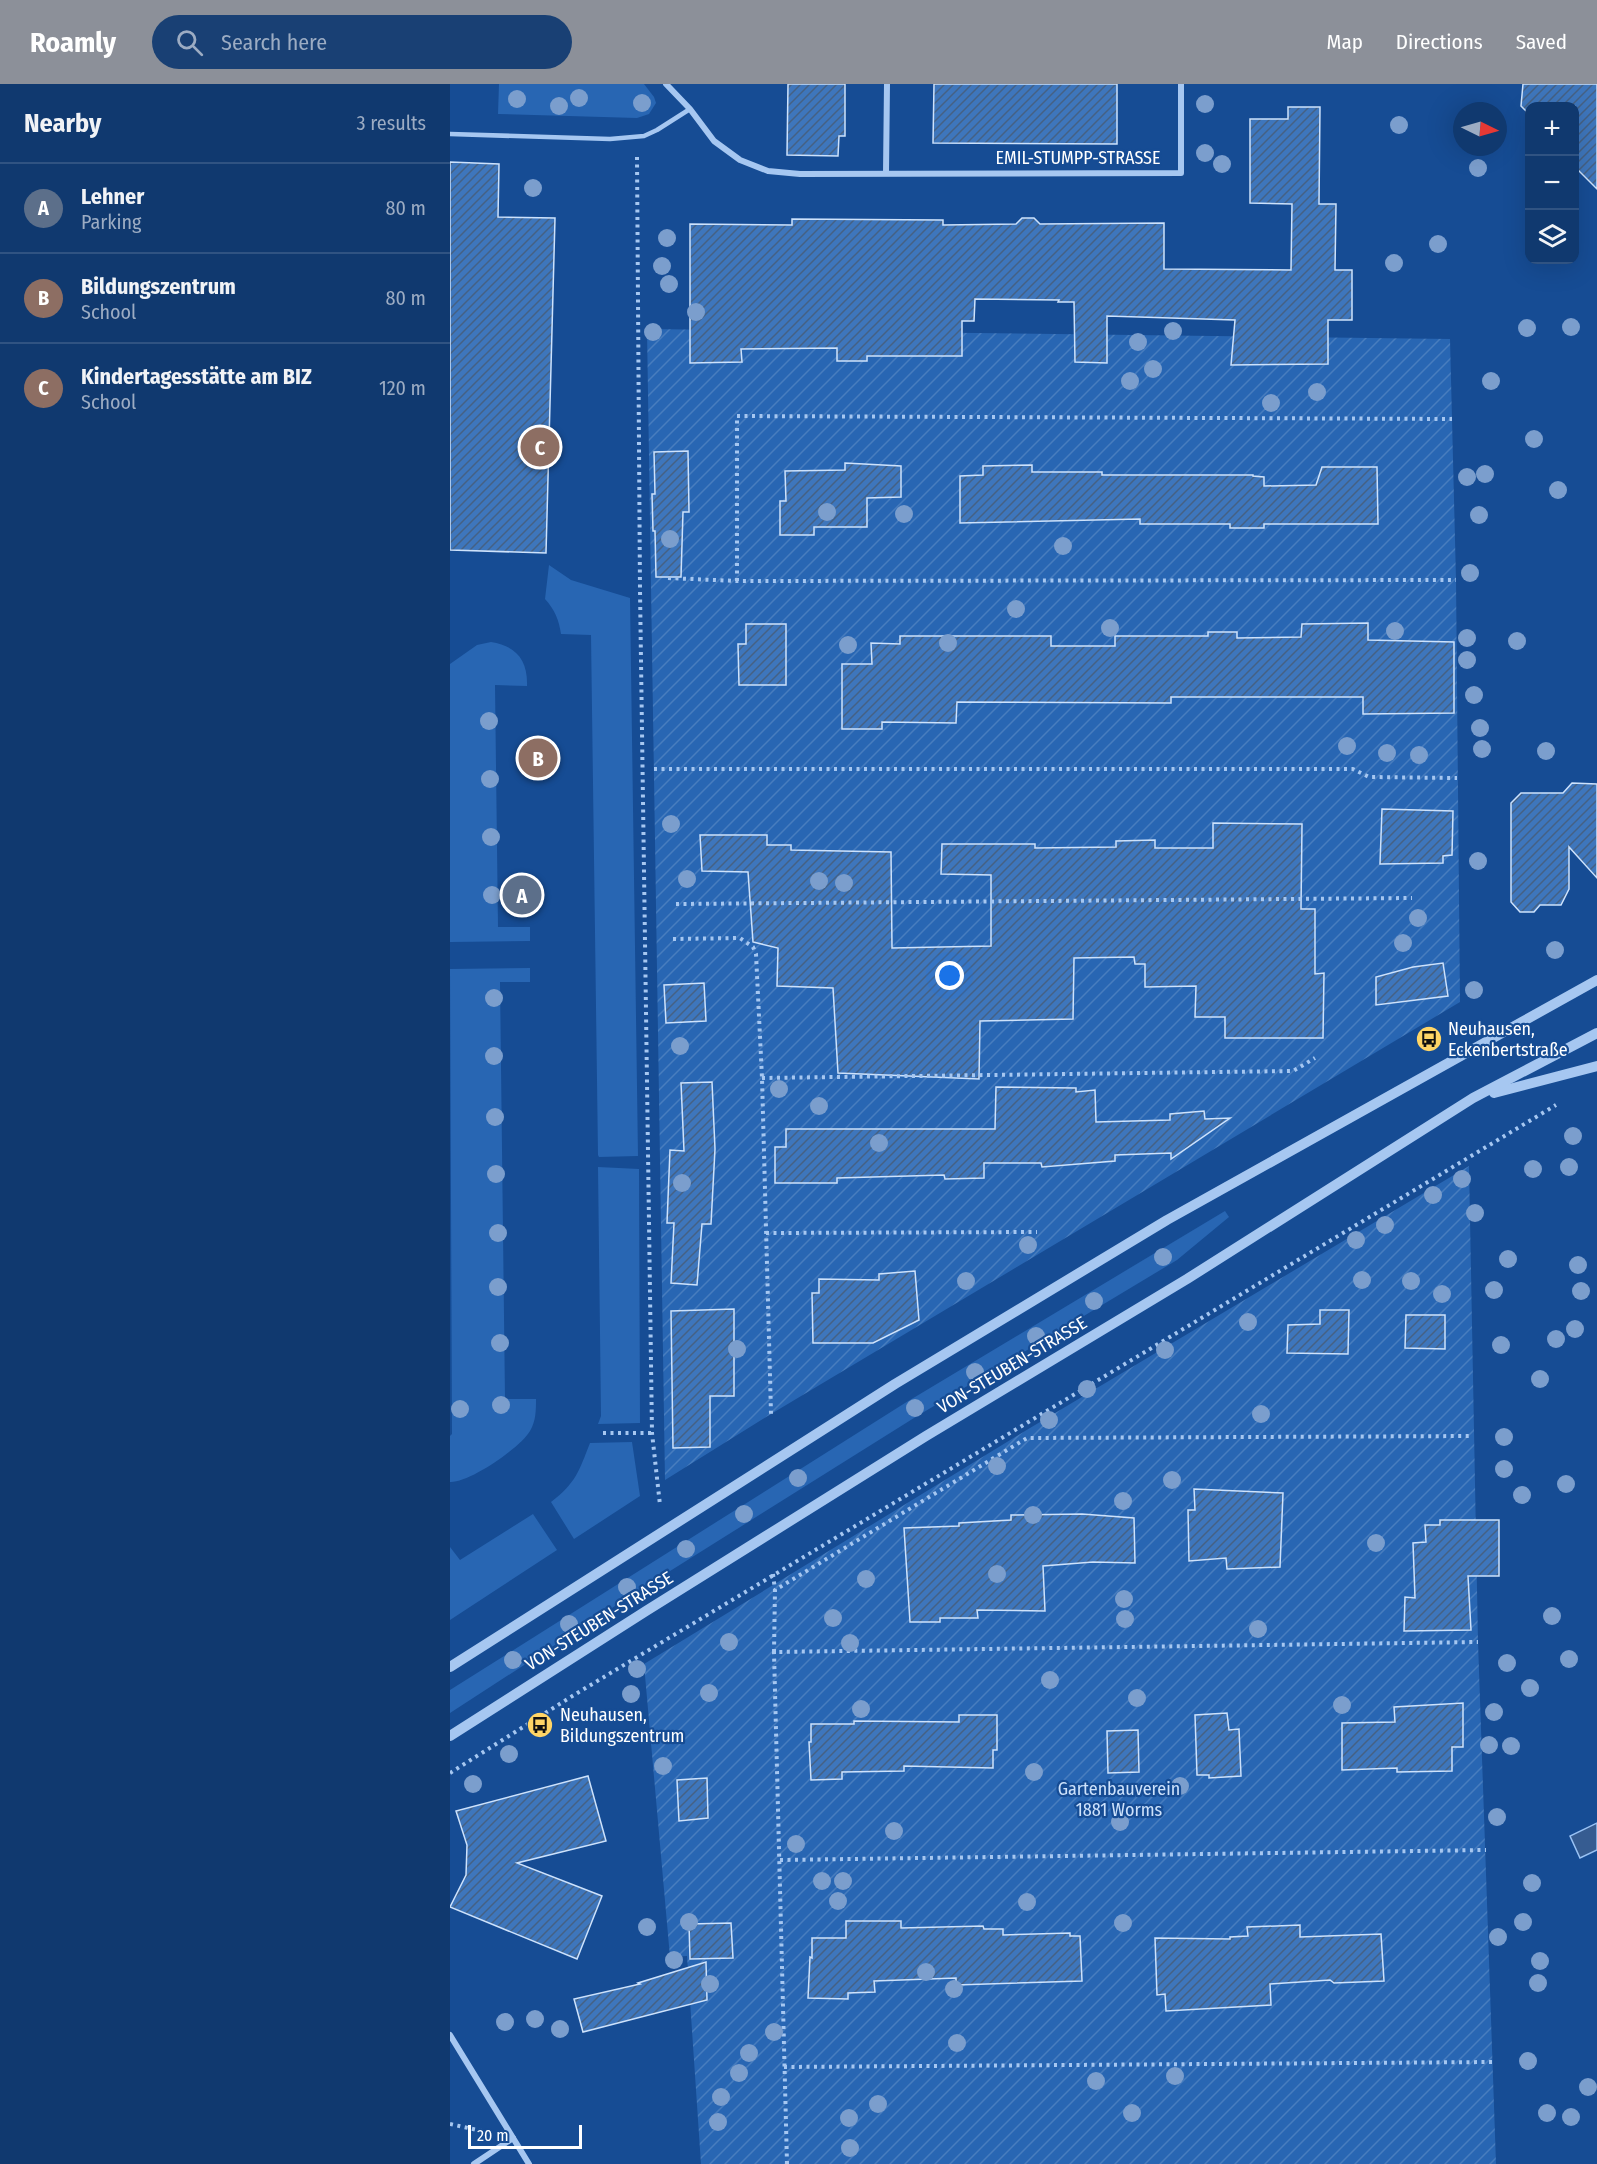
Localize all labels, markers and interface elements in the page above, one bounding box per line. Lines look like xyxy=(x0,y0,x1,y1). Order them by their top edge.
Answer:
search box xyxy=(152,15,572,69)
text: Roamly xyxy=(30,26,116,59)
icon: search xyxy=(173,26,206,59)
text: Search here xyxy=(221,29,327,56)
text: Map xyxy=(1326,29,1363,55)
text: Directions xyxy=(1396,29,1483,55)
text: Saved xyxy=(1516,29,1567,55)
north arrow xyxy=(1453,102,1507,156)
map controls xyxy=(1525,102,1579,264)
button: + xyxy=(1525,102,1579,156)
text: Nearby xyxy=(24,108,101,139)
text: 3 results xyxy=(357,111,426,135)
street label: EMIL-STUMPP-STRASSE xyxy=(995,147,1161,169)
button: − xyxy=(1525,156,1579,210)
text: Lehner xyxy=(81,183,144,210)
text: A xyxy=(38,196,49,220)
text: 80 m xyxy=(386,196,426,220)
text: Parking xyxy=(81,210,142,234)
button: layers xyxy=(1525,210,1579,264)
text: Bildungszentrum xyxy=(81,273,236,300)
text: B xyxy=(38,286,49,310)
text: 80 m xyxy=(386,286,426,310)
text: School xyxy=(81,300,136,324)
text: Kindertagesstätte am BIZ xyxy=(81,363,312,390)
text: C xyxy=(38,376,49,400)
text: 120 m xyxy=(379,376,426,400)
text: School xyxy=(81,390,136,414)
pin: C xyxy=(520,424,560,470)
pin: B xyxy=(518,736,557,780)
pin: A xyxy=(502,872,542,918)
your location xyxy=(935,961,964,990)
place label: Neuhausen, Eckenbertstraße xyxy=(1448,1018,1568,1061)
bus stop icon: Neuhausen, Eckenbertstraße xyxy=(1414,1024,1444,1054)
street label: VON-STEUBEN-STRASSE xyxy=(933,1312,1091,1418)
street label: VON-STEUBEN-STRASSE xyxy=(521,1566,677,1676)
place label: Neuhausen, Bildungszentrum xyxy=(560,1704,684,1747)
bus stop icon: Neuhausen, Bildungszentrum xyxy=(525,1710,555,1740)
park label: Gartenbauverein 1881 Worms xyxy=(1058,1778,1180,1821)
scale bar xyxy=(468,2122,582,2150)
text: 20 m xyxy=(477,2126,508,2145)

